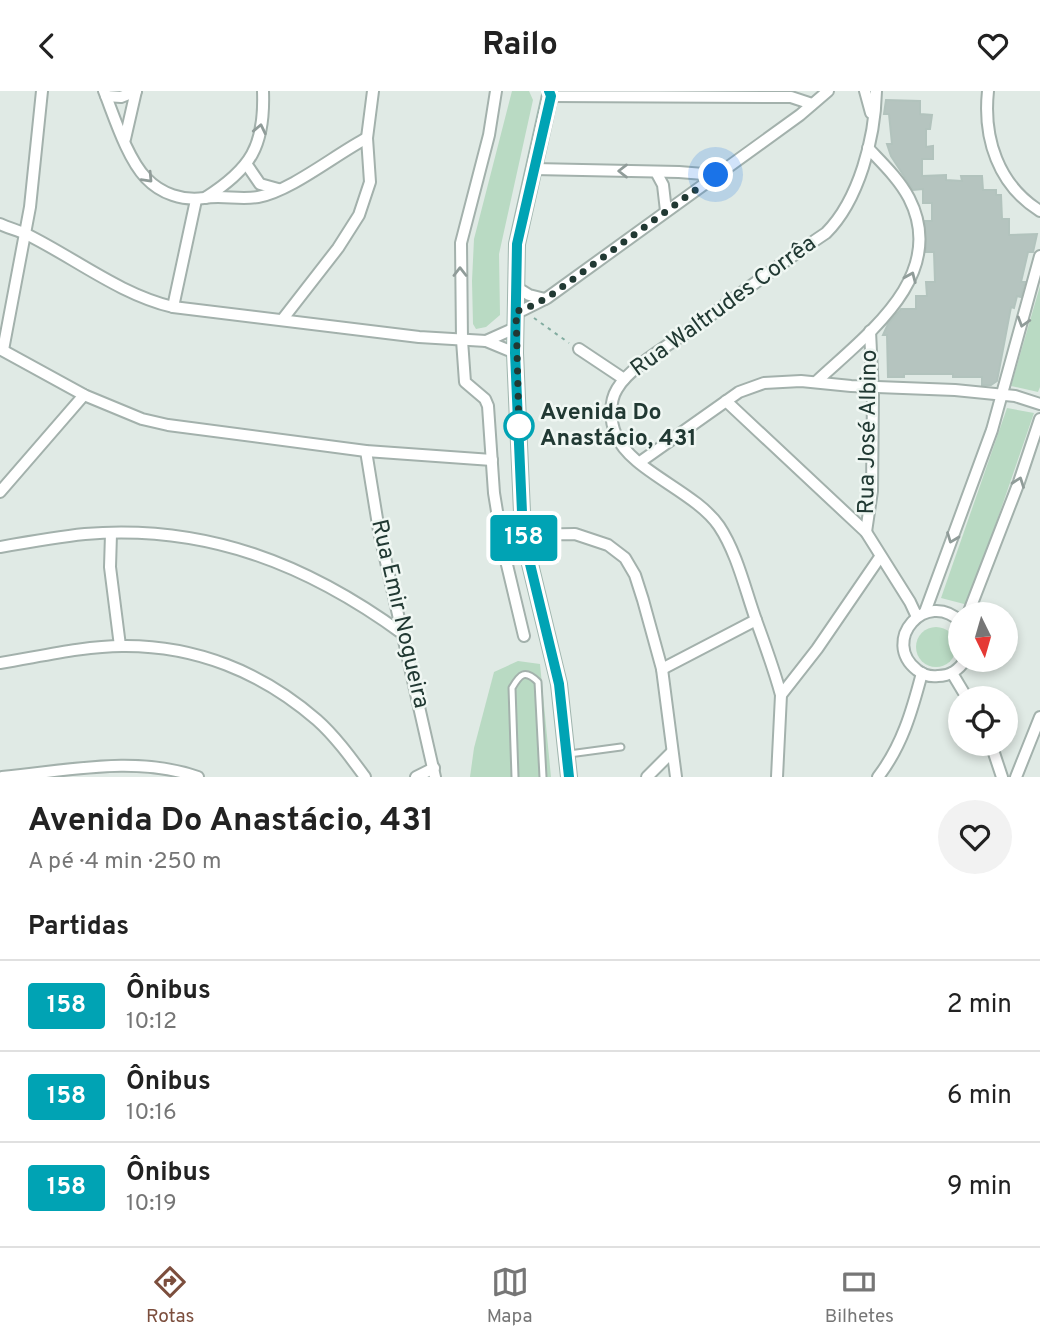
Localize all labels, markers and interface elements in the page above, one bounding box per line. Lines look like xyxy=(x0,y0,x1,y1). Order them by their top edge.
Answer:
text: Railo xyxy=(482,26,558,66)
icon: back xyxy=(28,27,66,65)
icon: heart xyxy=(974,27,1012,65)
one-way arrow xyxy=(251,123,266,135)
your location xyxy=(698,157,733,192)
one-way arrow xyxy=(617,164,628,179)
one-way arrow xyxy=(139,170,152,183)
street label: Rua Waltrudes Corrêa xyxy=(625,230,823,384)
one-way arrow xyxy=(452,266,468,277)
one-way arrow xyxy=(903,272,917,285)
one-way arrow xyxy=(1016,316,1031,328)
street label: Rua José Albino xyxy=(853,349,885,515)
place label: Avenida Do Anastácio, 431 xyxy=(540,399,697,454)
marker: Avenida Do Anastácio, 431 xyxy=(504,411,534,441)
one-way arrow xyxy=(1011,476,1025,488)
line badge: 158 xyxy=(484,515,564,561)
street label: Rua Emir Nogueira xyxy=(363,517,435,711)
text: 158 xyxy=(504,523,544,553)
one-way arrow xyxy=(946,531,960,543)
north arrow xyxy=(948,602,1018,672)
map controls xyxy=(948,602,1018,756)
button: locate xyxy=(948,686,1018,756)
button: heart xyxy=(938,800,1012,874)
text: Avenida Do Anastácio, 431 xyxy=(28,801,434,843)
text: A pé · 4 min · 250 m xyxy=(28,848,221,877)
text: Partidas xyxy=(28,911,129,944)
text: Ônibus xyxy=(126,975,211,1008)
text: 2 min xyxy=(947,989,1012,1022)
text: 158 xyxy=(47,991,86,1021)
text: 10:12 xyxy=(126,1008,177,1037)
text: Ônibus xyxy=(126,1066,211,1099)
text: 6 min xyxy=(947,1080,1012,1113)
text: 158 xyxy=(47,1082,86,1112)
text: 10:16 xyxy=(126,1099,177,1128)
text: Ônibus xyxy=(126,1157,211,1190)
text: 9 min xyxy=(947,1171,1012,1204)
text: 158 xyxy=(47,1173,86,1203)
text: 10:19 xyxy=(126,1190,177,1219)
tab: Rotas xyxy=(146,1263,195,1329)
tab: Mapa xyxy=(487,1263,533,1329)
tab: Bilhetes xyxy=(825,1263,894,1329)

